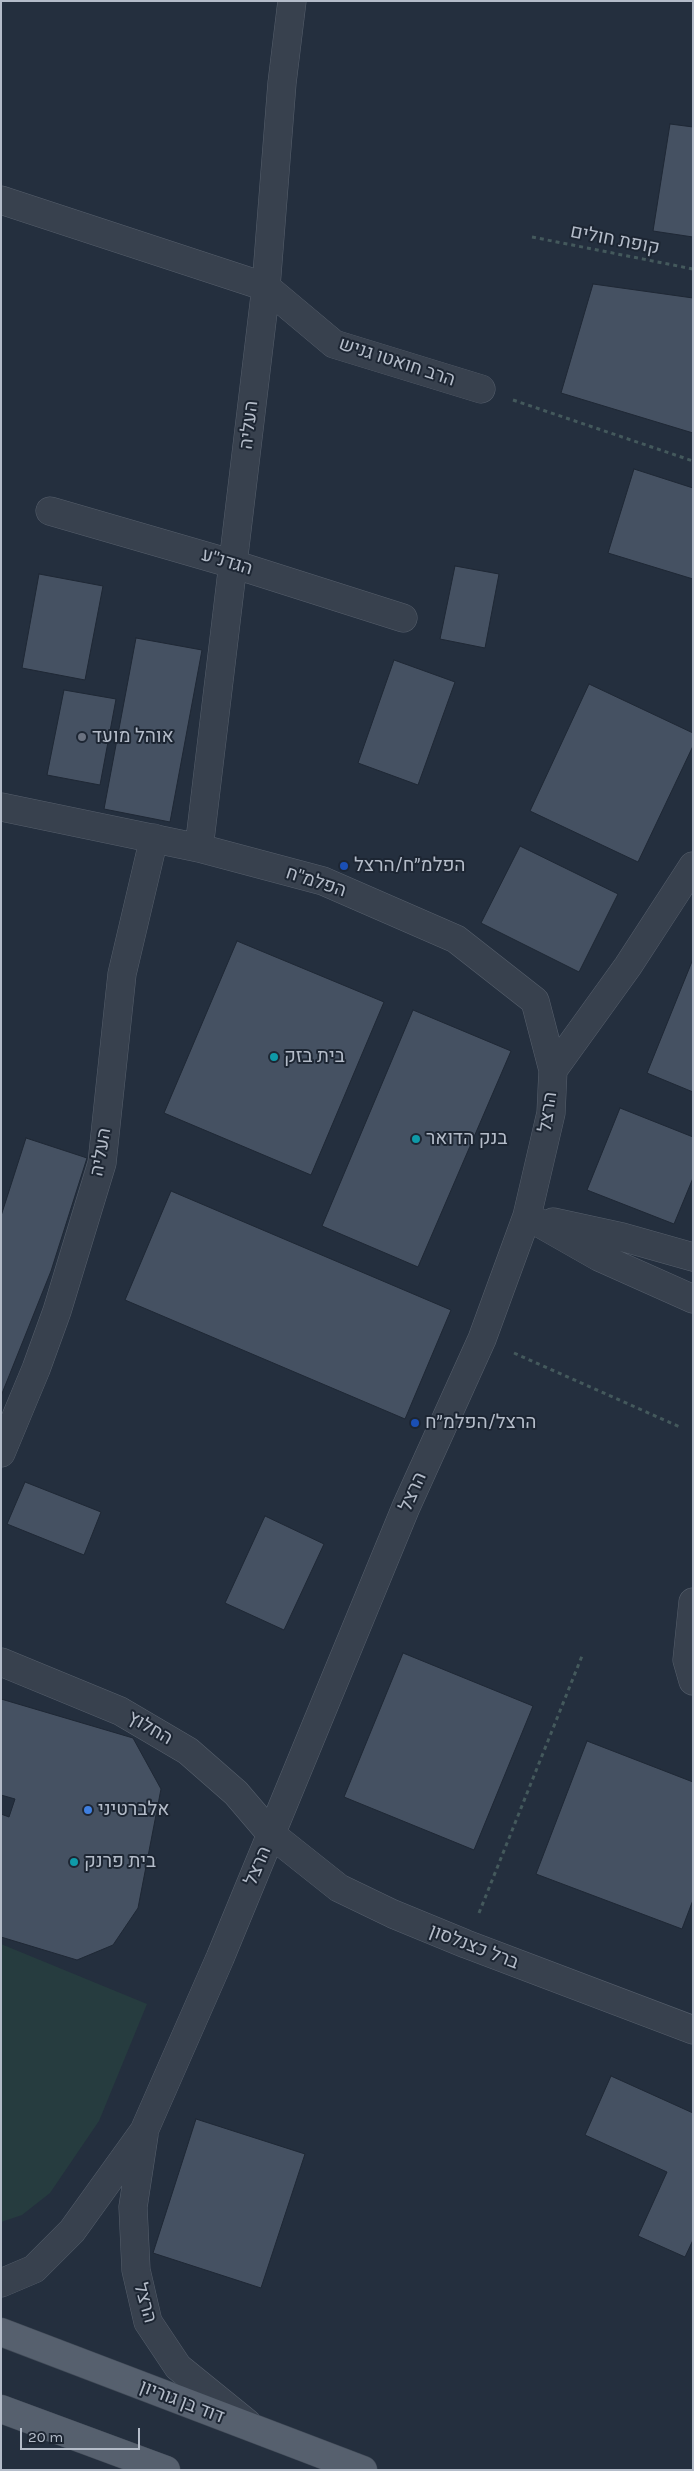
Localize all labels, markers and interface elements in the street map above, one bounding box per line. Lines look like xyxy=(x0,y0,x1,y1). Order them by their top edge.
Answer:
street label: קופת חולים xyxy=(568,220,662,260)
street label: הרב חואטו גניש xyxy=(336,332,458,392)
street label: העליה xyxy=(235,399,263,451)
street label: הגדנ"ע xyxy=(199,543,255,581)
place label: אוהל מועד xyxy=(92,726,174,748)
marker: אוהל מועד xyxy=(76,731,88,743)
place label: הפלמ״ח/הרצל xyxy=(354,855,465,877)
marker: הפלמ״ח/הרצל xyxy=(338,860,350,872)
street label: הפלמ"ח xyxy=(283,862,349,902)
place label: בית בזק xyxy=(284,1046,345,1068)
marker: בית בזק xyxy=(268,1051,280,1063)
street label: הרצל xyxy=(534,1090,562,1134)
street label: העליה xyxy=(86,1126,116,1178)
place label: בנק הדואר xyxy=(426,1128,507,1150)
marker: בנק הדואר xyxy=(410,1133,422,1145)
place label: הרצל/הפלמ״ח xyxy=(425,1412,536,1434)
marker: הרצל/הפלמ״ח xyxy=(409,1417,421,1429)
street label: הרצל xyxy=(394,1469,432,1515)
street label: החלוץ xyxy=(123,1706,177,1750)
place label: אלברטיני xyxy=(98,1799,169,1821)
marker: אלברטיני xyxy=(82,1804,94,1816)
street label: הרצל xyxy=(240,1843,276,1889)
place label: בית פרנק xyxy=(84,1851,156,1873)
marker: בית פרנק xyxy=(68,1856,80,1868)
street label: ברל כצנלסון xyxy=(426,1920,522,1974)
street label: הרצל xyxy=(128,2280,162,2326)
street label: דוד בן גוריון xyxy=(136,2375,228,2429)
scale bar xyxy=(22,2418,142,2450)
text: 20 m xyxy=(28,2428,63,2446)

